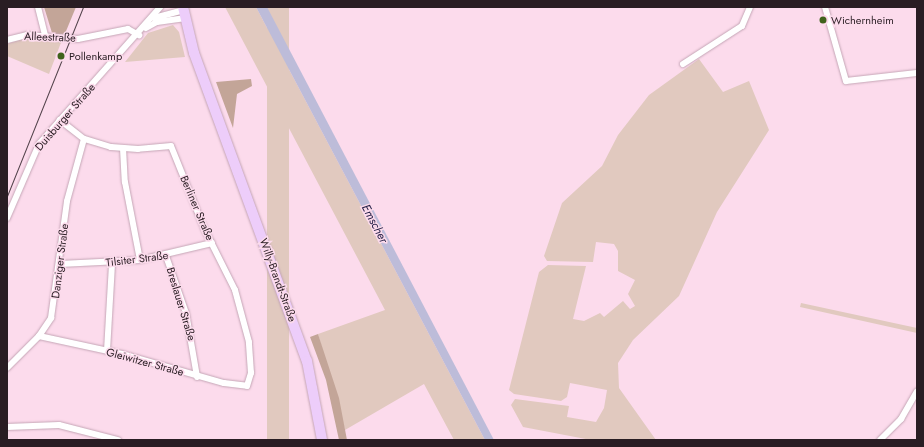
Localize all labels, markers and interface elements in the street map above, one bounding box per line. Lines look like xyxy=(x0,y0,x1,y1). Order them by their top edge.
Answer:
place label: Wichernheim xyxy=(831,13,894,27)
marker: Wichernheim xyxy=(818,15,828,25)
street label: Alleestraße xyxy=(24,30,76,44)
place label: Pollenkamp xyxy=(69,49,122,63)
marker: Pollenkamp xyxy=(56,51,66,61)
street label: Duisburger Straße xyxy=(32,81,98,153)
street label: Berliner Straße xyxy=(177,174,217,242)
water label: Emscher xyxy=(358,202,390,246)
street label: Danziger Straße xyxy=(49,223,71,299)
street label: Willy-Brandt-Straße xyxy=(257,237,299,323)
street label: Tilsiter Straße xyxy=(105,249,169,269)
street label: Breslauer Straße xyxy=(164,266,198,342)
street label: Gleiwitzer Straße xyxy=(105,345,185,379)

